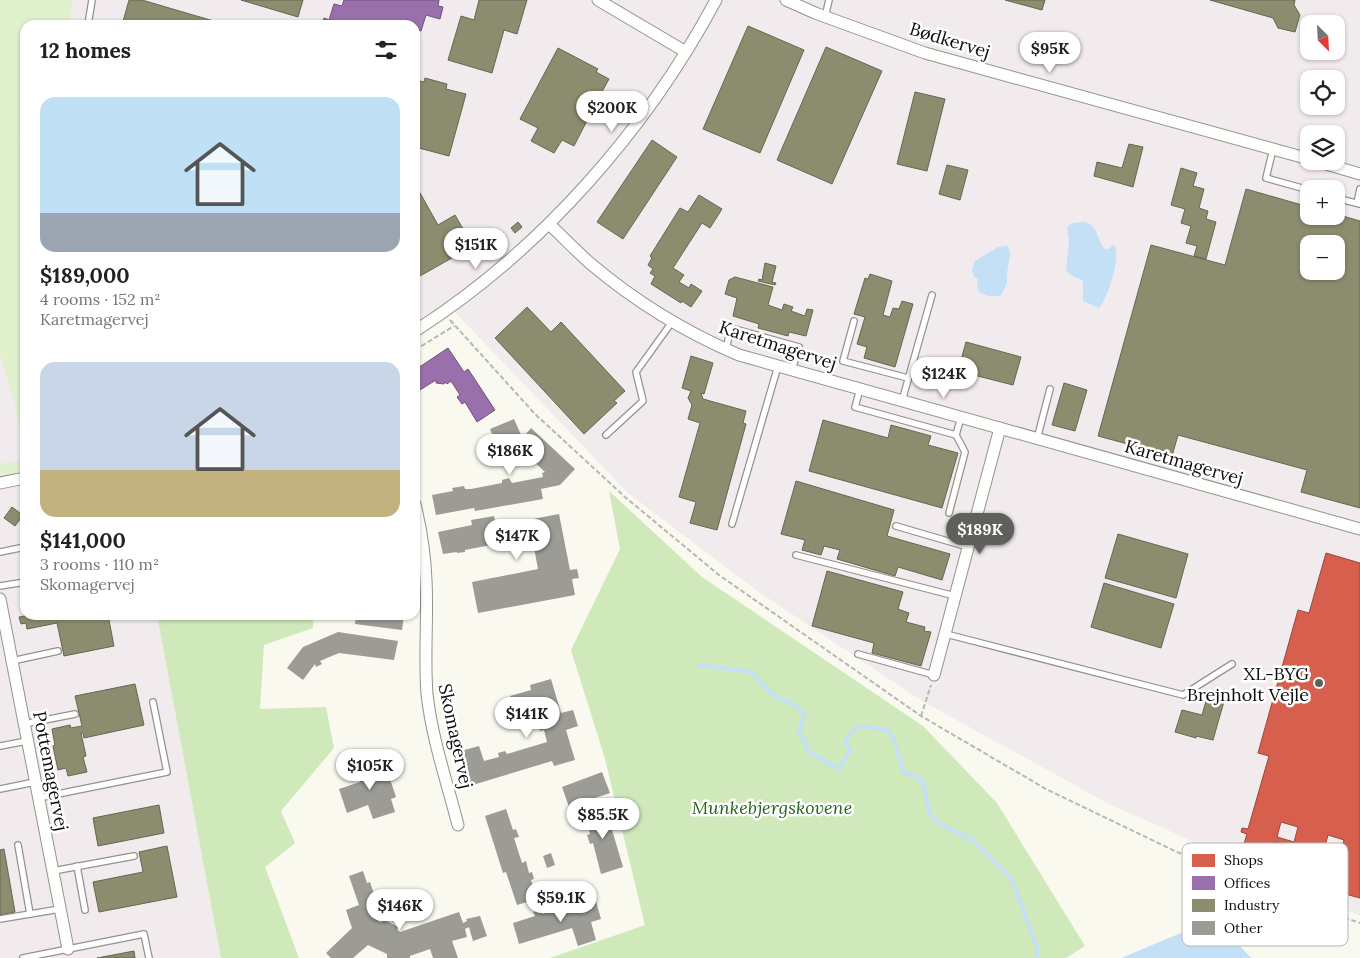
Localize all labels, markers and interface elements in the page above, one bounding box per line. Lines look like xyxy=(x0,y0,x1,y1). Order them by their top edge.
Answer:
north arrow xyxy=(1300,15,1345,60)
map controls xyxy=(1300,15,1345,280)
street label: Bødkervej xyxy=(907,17,993,63)
pin: $95K xyxy=(1020,32,1080,74)
icon: filters xyxy=(372,36,400,64)
text: 12 homes xyxy=(40,37,131,64)
text: $95K xyxy=(1031,38,1069,58)
button: locate xyxy=(1300,70,1345,115)
pin: $200K xyxy=(577,90,647,133)
text: $200K xyxy=(587,97,637,117)
button: layers xyxy=(1300,125,1345,170)
icon: home xyxy=(175,129,265,219)
button: + xyxy=(1300,180,1345,225)
pin: $151K xyxy=(441,228,511,270)
text: $151K xyxy=(455,234,497,254)
button: − xyxy=(1300,235,1345,280)
text: $189,000 xyxy=(40,262,130,289)
text: 4 rooms · 152 m² xyxy=(40,289,160,309)
text: Karetmagervej xyxy=(40,309,149,329)
street label: Karetmagervej xyxy=(716,315,840,375)
pin: $124K xyxy=(909,356,979,399)
text: $124K xyxy=(922,363,966,383)
icon: home xyxy=(175,394,265,484)
pin: $186K xyxy=(475,434,545,476)
street label: Karetmagervej xyxy=(1122,434,1246,490)
text: $186K xyxy=(487,440,533,460)
pin: $189K xyxy=(945,512,1015,555)
pin: $147K xyxy=(482,518,552,561)
text: $189K xyxy=(957,519,1003,539)
text: $147K xyxy=(495,525,539,545)
text: $141,000 xyxy=(40,527,126,554)
text: 3 rooms · 110 m² xyxy=(40,554,159,574)
text: Skomagervej xyxy=(40,574,135,594)
place label: XL-BYG Brejnholt Vejle xyxy=(1187,662,1309,706)
marker: XL-BYG Brejnholt Vejle xyxy=(1313,677,1325,689)
street label: Skomagervej xyxy=(434,681,478,791)
pin: $141K xyxy=(492,696,562,739)
text: $141K xyxy=(506,703,548,723)
street label: Pottemagervej xyxy=(28,709,74,833)
pin: $105K xyxy=(335,748,405,791)
text: $105K xyxy=(347,755,393,775)
park label: Munkebjergskovene xyxy=(692,796,852,819)
pin: $85.5K xyxy=(562,798,644,840)
text: $85.5K xyxy=(578,804,628,824)
legend xyxy=(1182,843,1348,946)
text: Shops xyxy=(1224,851,1263,869)
text: Offices xyxy=(1224,874,1270,892)
pin: $59.1K xyxy=(520,880,602,923)
text: $59.1K xyxy=(537,887,585,907)
pin: $146K xyxy=(365,888,435,931)
text: $146K xyxy=(377,895,423,915)
text: Industry xyxy=(1224,896,1280,914)
text: Other xyxy=(1224,919,1263,937)

